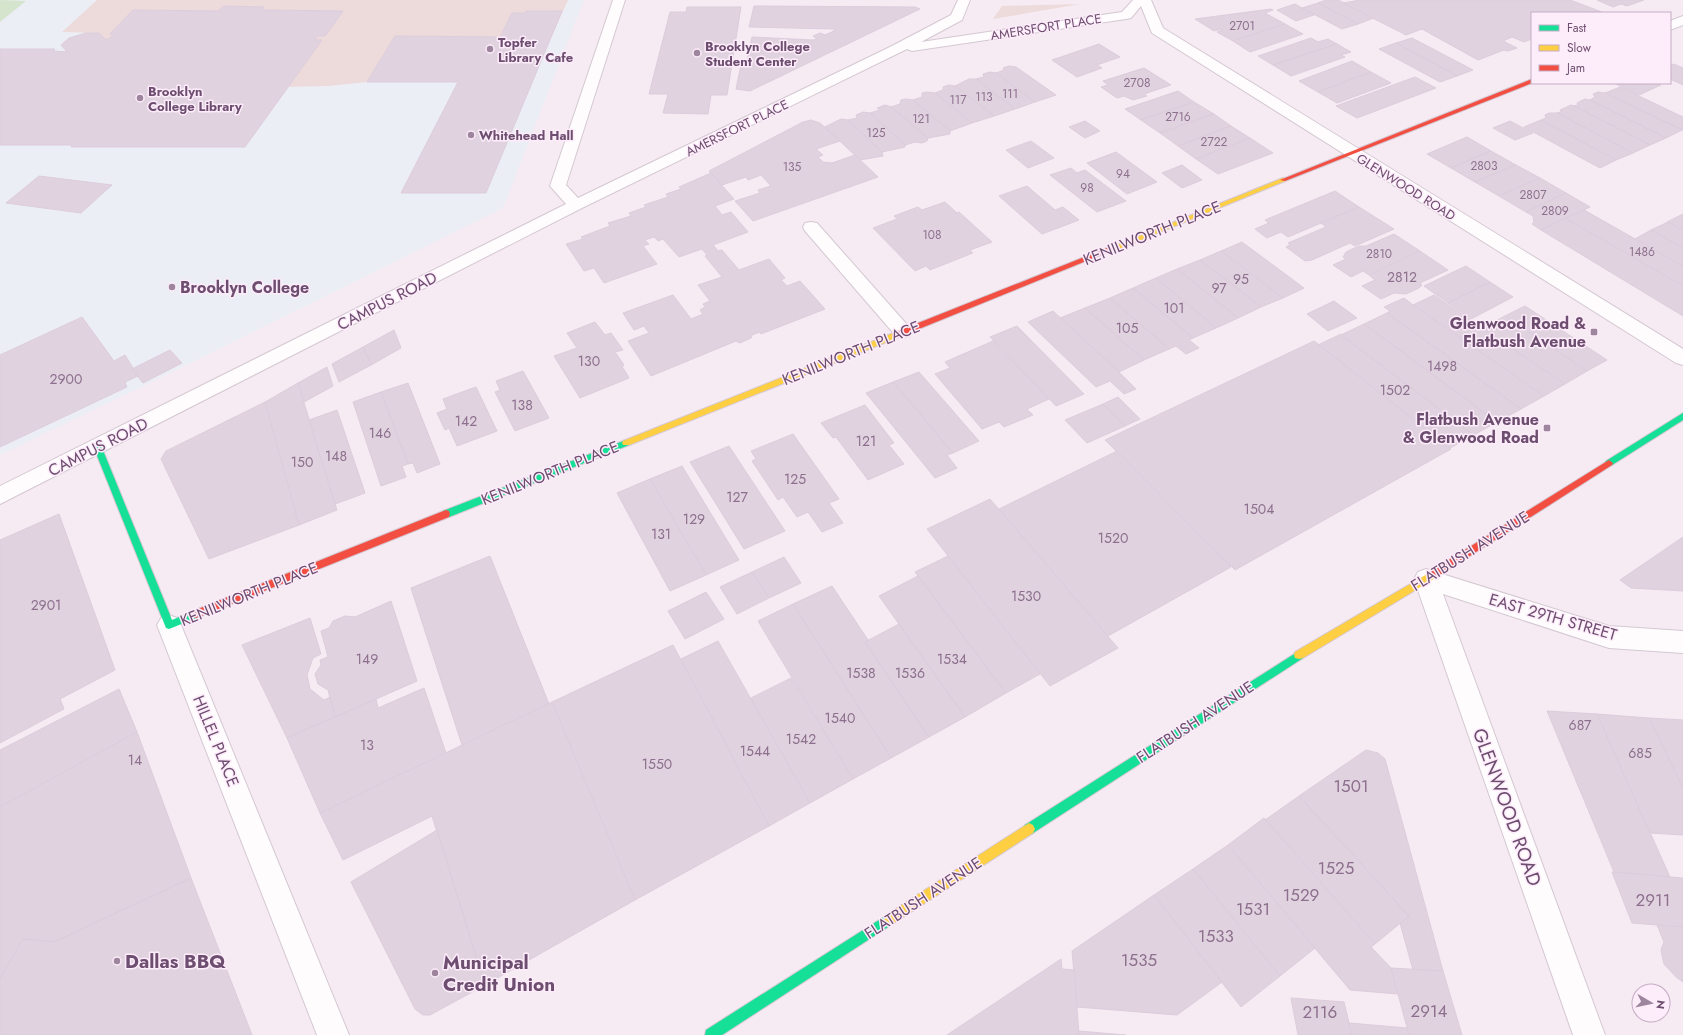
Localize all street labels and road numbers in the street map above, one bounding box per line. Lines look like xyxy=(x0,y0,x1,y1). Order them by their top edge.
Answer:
street label: AMERSFORT PLACE xyxy=(989,9,1103,45)
street label: AMERSFORT PLACE xyxy=(682,95,792,161)
street label: GLENWOOD ROAD xyxy=(1353,149,1459,225)
street label: KENILWORTH PLACE xyxy=(1080,195,1224,271)
street label: CAMPUS ROAD xyxy=(333,266,441,336)
street label: KENILWORTH PLACE xyxy=(779,315,923,391)
street label: CAMPUS ROAD xyxy=(44,412,152,482)
street label: KENILWORTH PLACE xyxy=(478,435,622,511)
street label: FLATBUSH AVENUE xyxy=(1406,505,1534,597)
street label: KENILWORTH PLACE xyxy=(177,556,321,632)
street label: EAST 29TH STREET xyxy=(1486,588,1620,646)
street label: FLATBUSH AVENUE xyxy=(1132,675,1258,769)
street label: HILLEL PLACE xyxy=(187,692,245,790)
street label: GLENWOOD ROAD xyxy=(1466,724,1548,890)
street label: FLATBUSH AVENUE xyxy=(860,851,986,945)

